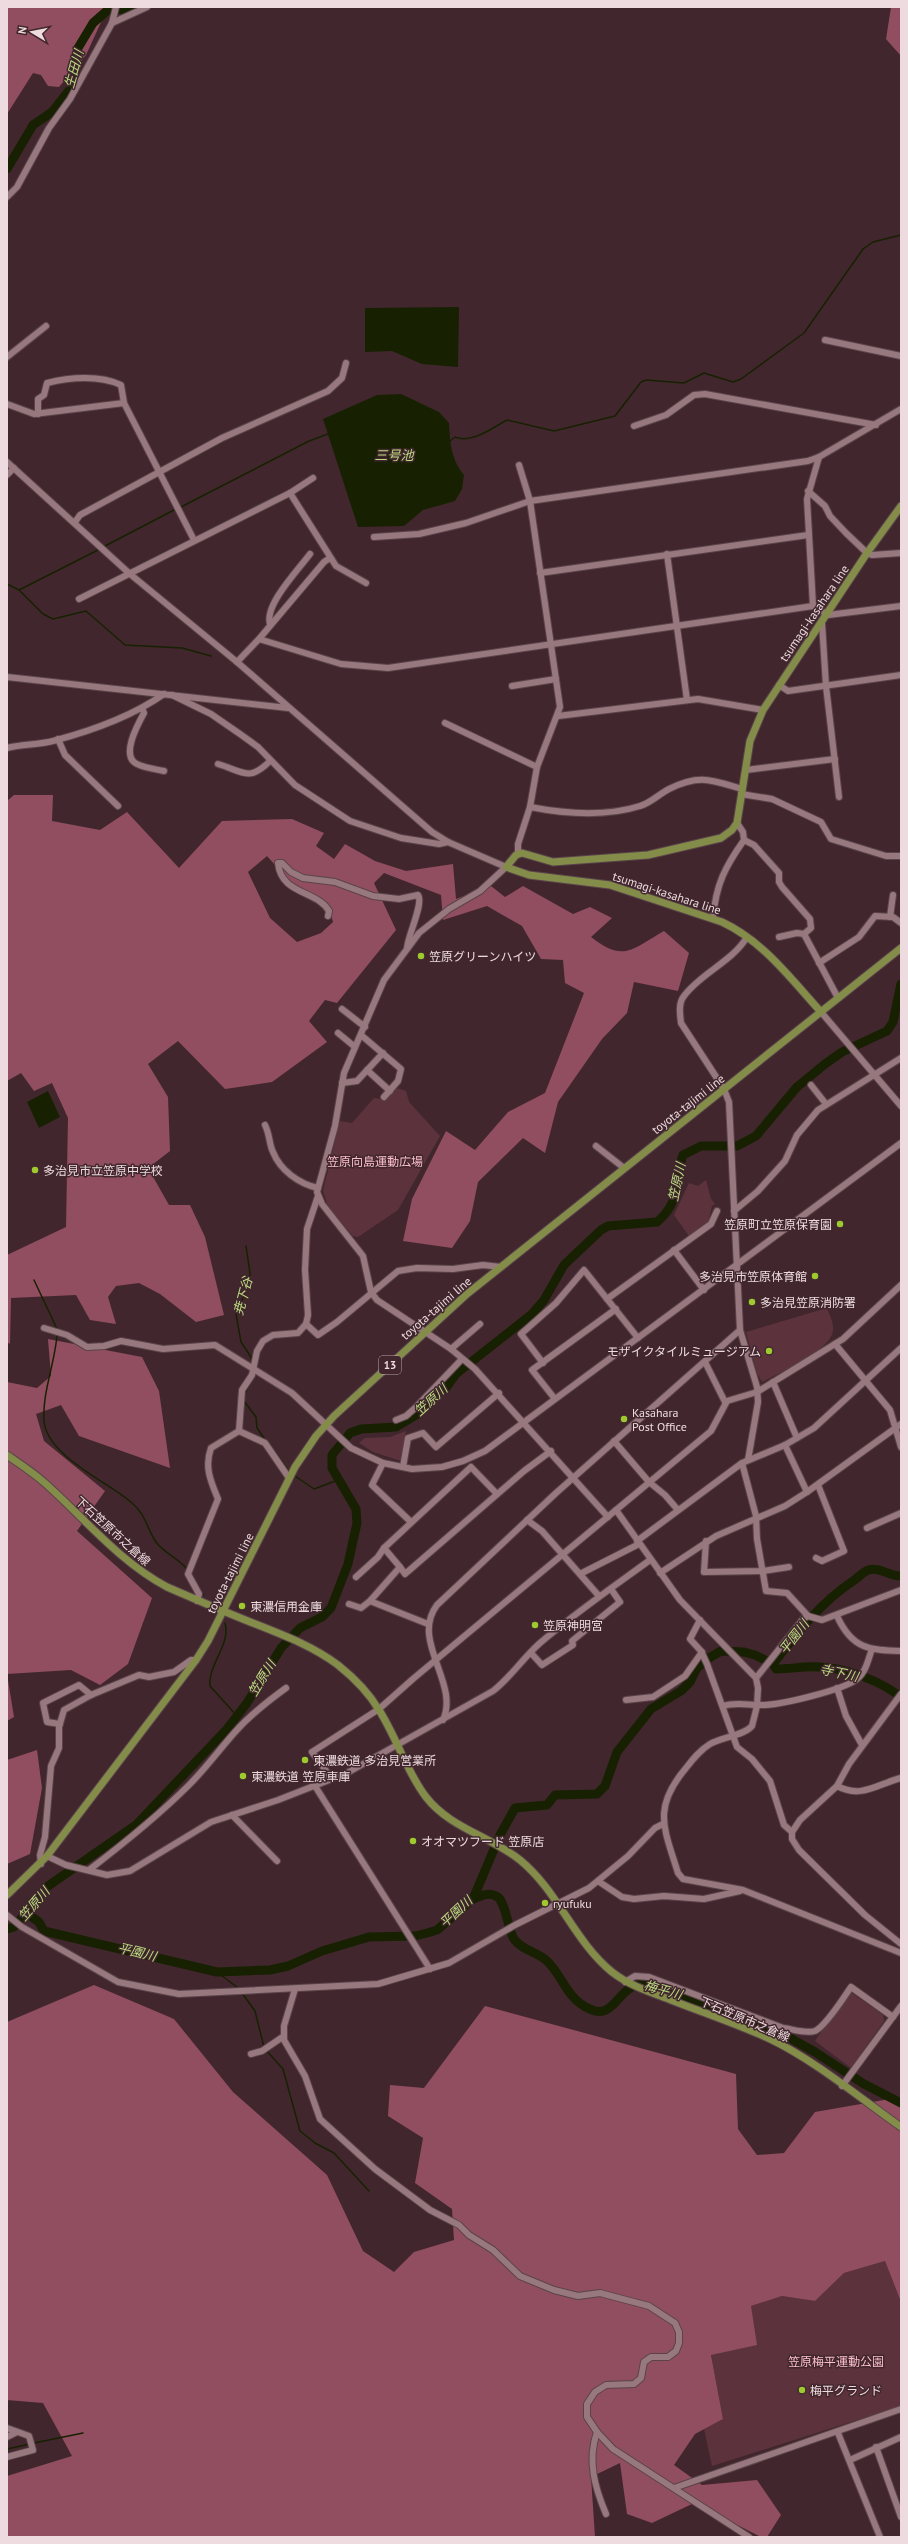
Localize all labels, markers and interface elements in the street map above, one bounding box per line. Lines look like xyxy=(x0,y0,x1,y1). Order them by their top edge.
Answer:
north arrow xyxy=(12,12,52,52)
text: N xyxy=(15,25,30,35)
water label: 生田川 xyxy=(60,46,88,90)
water label: 三号池 xyxy=(374,447,415,464)
street label: tsumagi-kasahara line xyxy=(776,562,852,664)
street label: tsumagi-kasahara line xyxy=(611,868,723,918)
place label: 笠原グリーンハイツ xyxy=(429,949,536,964)
marker: 笠原グリーンハイツ xyxy=(416,951,426,961)
street label: toyota-tajimi line xyxy=(649,1071,727,1137)
park label: 笠原向島運動広場 xyxy=(327,1154,423,1169)
water label: 笠原川 xyxy=(665,1159,690,1203)
place label: 多治見市立笠原中学校 xyxy=(43,1163,163,1178)
marker: 多治見市立笠原中学校 xyxy=(30,1165,40,1175)
place label: 笠原町立笠原保育園 xyxy=(724,1217,832,1232)
marker: 笠原町立笠原保育園 xyxy=(835,1219,845,1229)
place label: 多治見市笠原体育館 xyxy=(699,1269,807,1284)
marker: 多治見市笠原体育館 xyxy=(810,1271,820,1281)
street label: toyota-tajimi line xyxy=(398,1273,474,1343)
water label: 尭下谷 xyxy=(230,1274,257,1317)
place label: 多治見笠原消防署 xyxy=(760,1295,856,1310)
marker: 多治見笠原消防署 xyxy=(747,1297,757,1307)
place label: モザイクタイルミュージアム xyxy=(607,1344,761,1359)
marker: モザイクタイルミュージアム xyxy=(764,1346,774,1356)
road number: 13 xyxy=(379,1356,401,1374)
water label: 笠原川 xyxy=(411,1379,453,1419)
place label: Kasahara Post Office xyxy=(632,1405,687,1434)
marker: Kasahara Post Office xyxy=(619,1414,629,1424)
street label: 下石笠原市之倉線 xyxy=(72,1493,154,1569)
street label: toyota-tajimi line xyxy=(203,1530,257,1616)
place label: 東濃信用金庫 xyxy=(250,1599,322,1614)
marker: 東濃信用金庫 xyxy=(237,1601,247,1611)
water label: 平園川 xyxy=(775,1615,814,1658)
place label: 笠原神明宮 xyxy=(543,1618,603,1633)
marker: 笠原神明宮 xyxy=(530,1620,540,1630)
water label: 笠原川 xyxy=(244,1655,281,1699)
water label: 寺下川 xyxy=(818,1661,862,1686)
place label: 東濃鉄道 多治見営業所 xyxy=(313,1753,436,1768)
marker: 東濃鉄道 多治見営業所 xyxy=(300,1755,310,1765)
place label: 東濃鉄道 笠原車庫 xyxy=(251,1769,350,1784)
marker: 東濃鉄道 笠原車庫 xyxy=(238,1771,248,1781)
place label: オオマツフード 笠原店 xyxy=(421,1834,544,1849)
marker: オオマツフード 笠原店 xyxy=(408,1836,418,1846)
water label: 笠原川 xyxy=(15,1882,55,1924)
water label: 平園川 xyxy=(436,1891,478,1932)
place label: ryufuku xyxy=(553,1896,592,1911)
marker: ryufuku xyxy=(540,1898,550,1908)
water label: 平園川 xyxy=(116,1939,160,1965)
water label: 梅平川 xyxy=(642,1976,686,2004)
street label: 下石笠原市之倉線 xyxy=(698,1993,792,2045)
park label: 笠原梅平運動公園 xyxy=(788,2354,884,2369)
place label: 梅平グランド xyxy=(810,2383,882,2398)
marker: 梅平グランド xyxy=(797,2385,807,2395)

